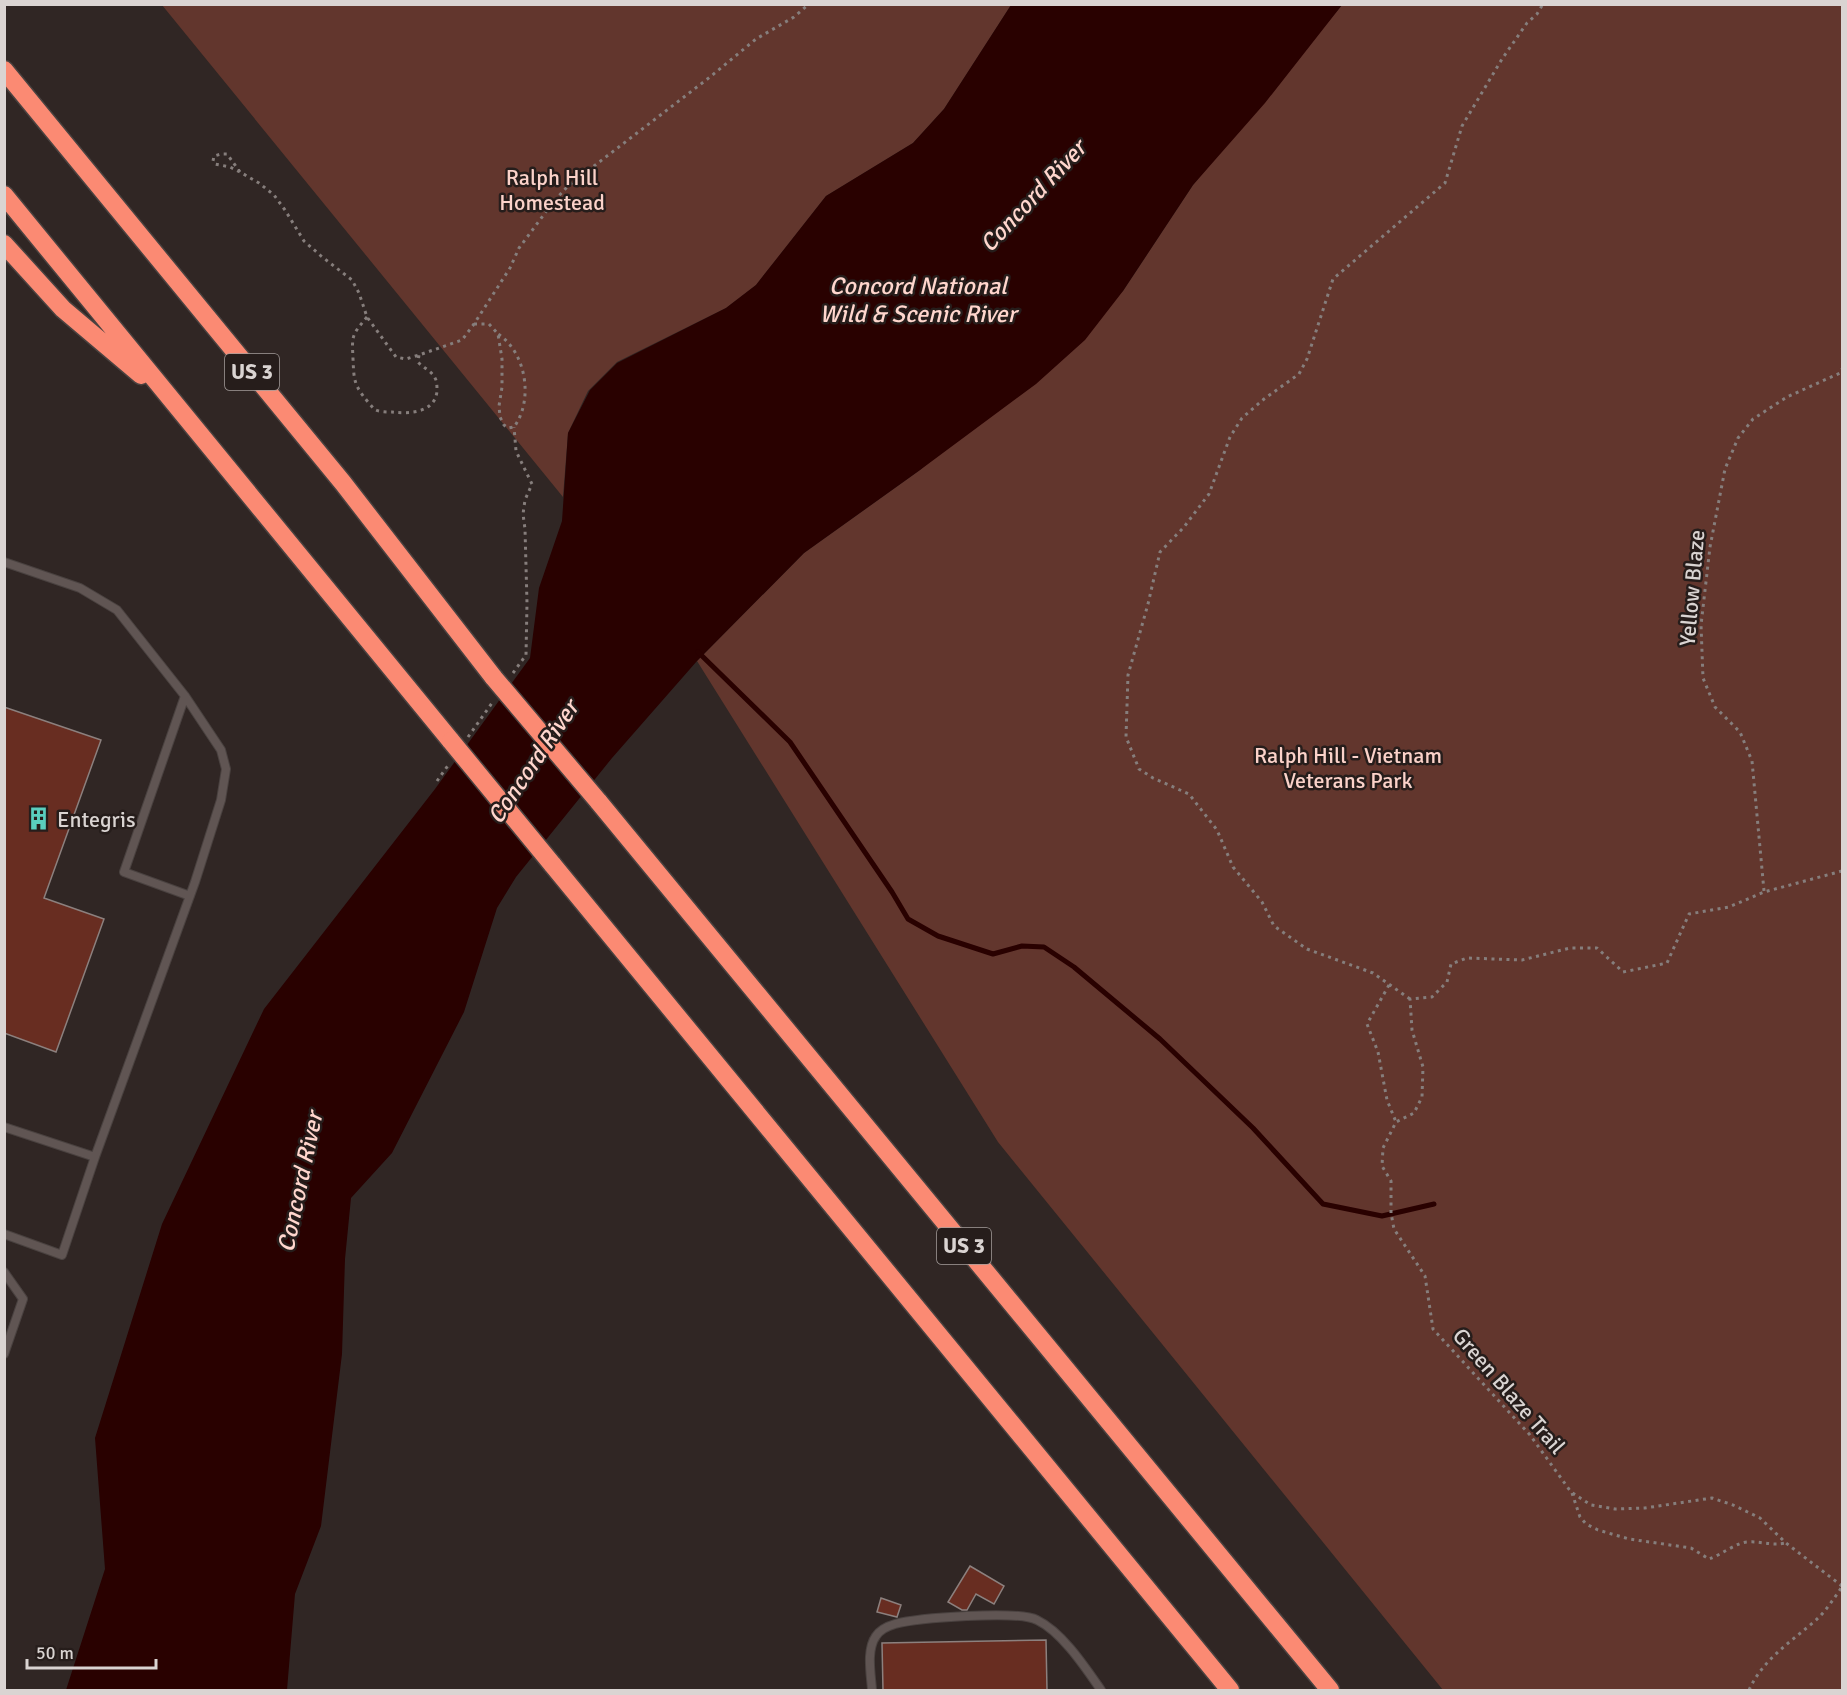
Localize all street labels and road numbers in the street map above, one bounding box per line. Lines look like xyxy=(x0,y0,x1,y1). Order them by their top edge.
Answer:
road number: US 3 xyxy=(225,354,279,390)
street label: Yellow Blaze xyxy=(1673,529,1711,647)
road number: US 3 xyxy=(937,1228,991,1264)
street label: Green Blaze Trail xyxy=(1447,1322,1571,1460)

